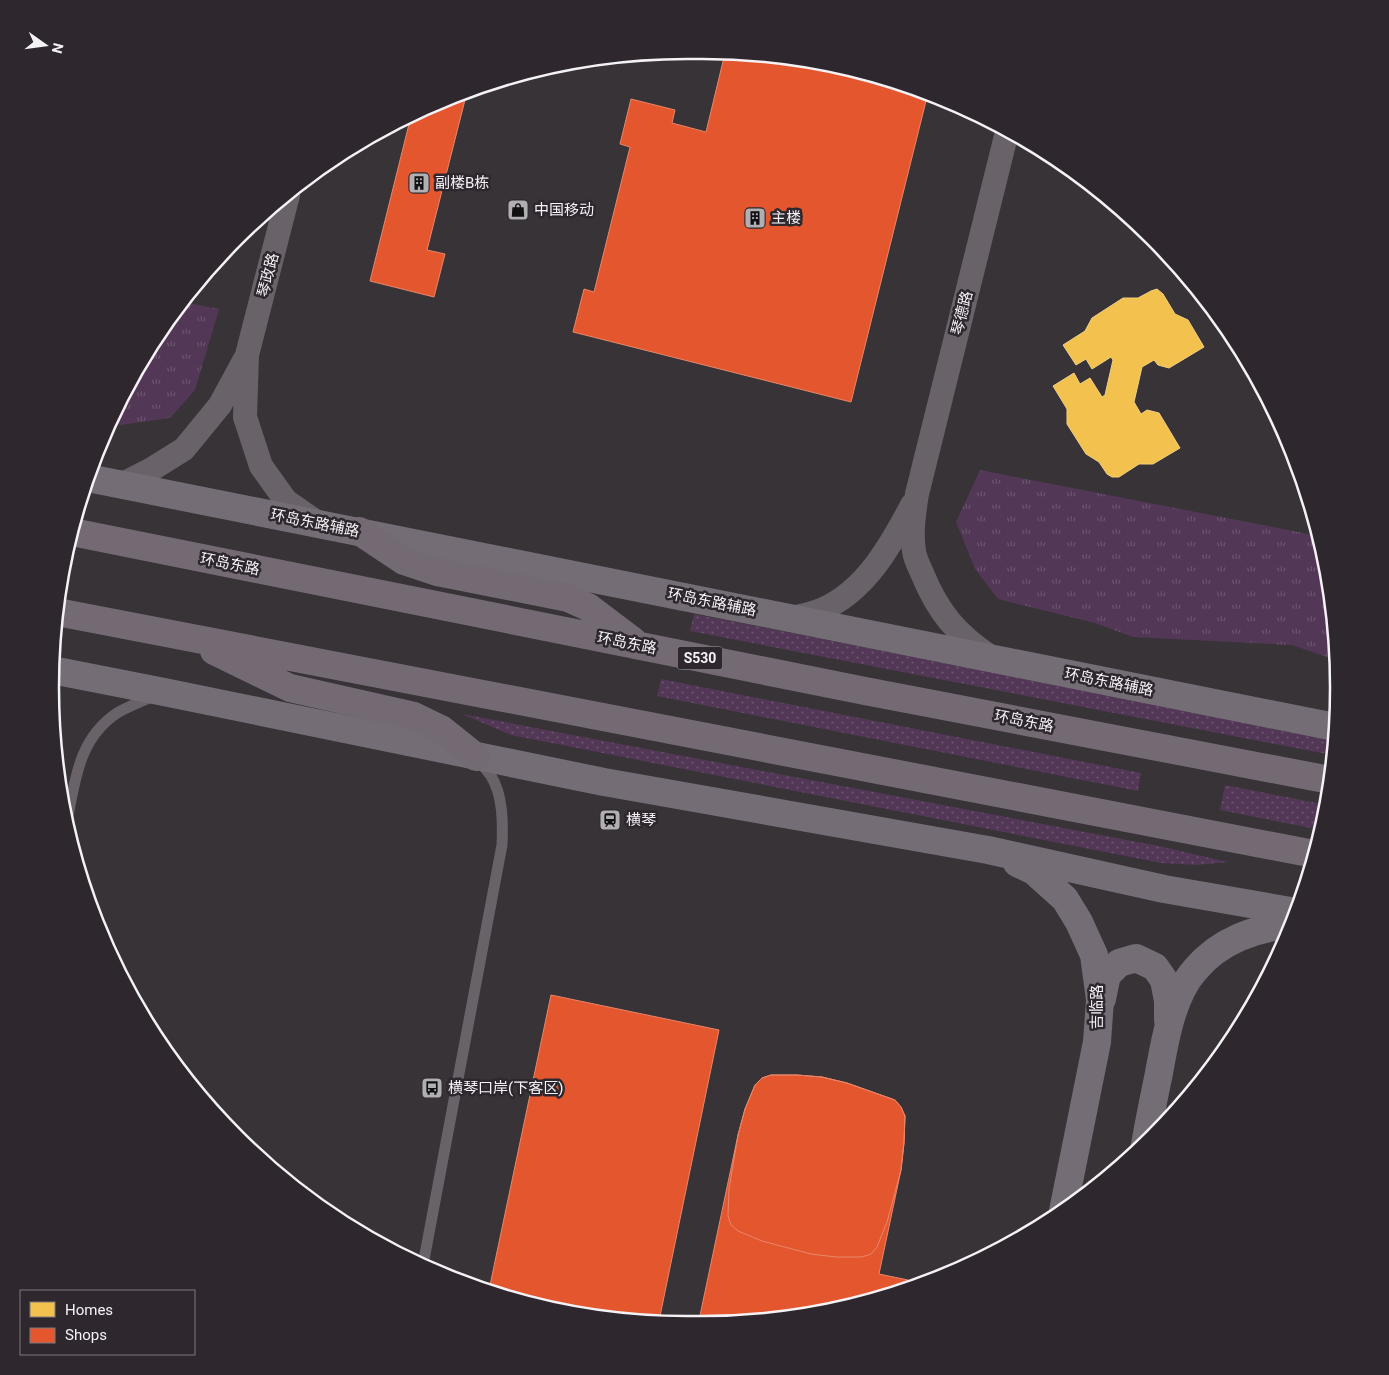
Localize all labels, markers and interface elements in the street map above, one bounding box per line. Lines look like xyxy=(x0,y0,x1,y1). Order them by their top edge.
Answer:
north arrow xyxy=(20,20,70,70)
text: N xyxy=(49,41,67,55)
building icon: 副楼B栋 xyxy=(407,171,431,195)
place label: 副楼B栋 xyxy=(435,174,489,192)
shop icon: 中国移动 xyxy=(506,198,530,222)
place label: 中国移动 xyxy=(534,201,594,219)
building icon: 主楼 xyxy=(743,206,767,230)
place label: 主楼 xyxy=(771,209,801,227)
street label: 琴政路 xyxy=(254,251,282,299)
street label: 琴德路 xyxy=(948,289,976,337)
street label: 环岛东路辅路 xyxy=(269,506,361,540)
street label: 环岛东路 xyxy=(199,549,261,579)
street label: 环岛东路辅路 xyxy=(666,585,758,619)
street label: 环岛东路 xyxy=(596,628,658,658)
road number: S530 xyxy=(678,646,722,670)
street label: 环岛东路辅路 xyxy=(1063,665,1155,699)
street label: 环岛东路 xyxy=(993,706,1055,736)
station icon: 横琴 xyxy=(598,808,622,832)
place label: 横琴 xyxy=(626,811,656,829)
street label: 吉临路 xyxy=(1088,984,1106,1030)
bus stop icon: 横琴口岸(下客区) xyxy=(420,1076,444,1100)
place label: 横琴口岸(下客区) xyxy=(448,1079,563,1097)
legend xyxy=(20,1290,195,1355)
text: Homes xyxy=(65,1301,113,1319)
text: Shops xyxy=(65,1326,107,1344)

